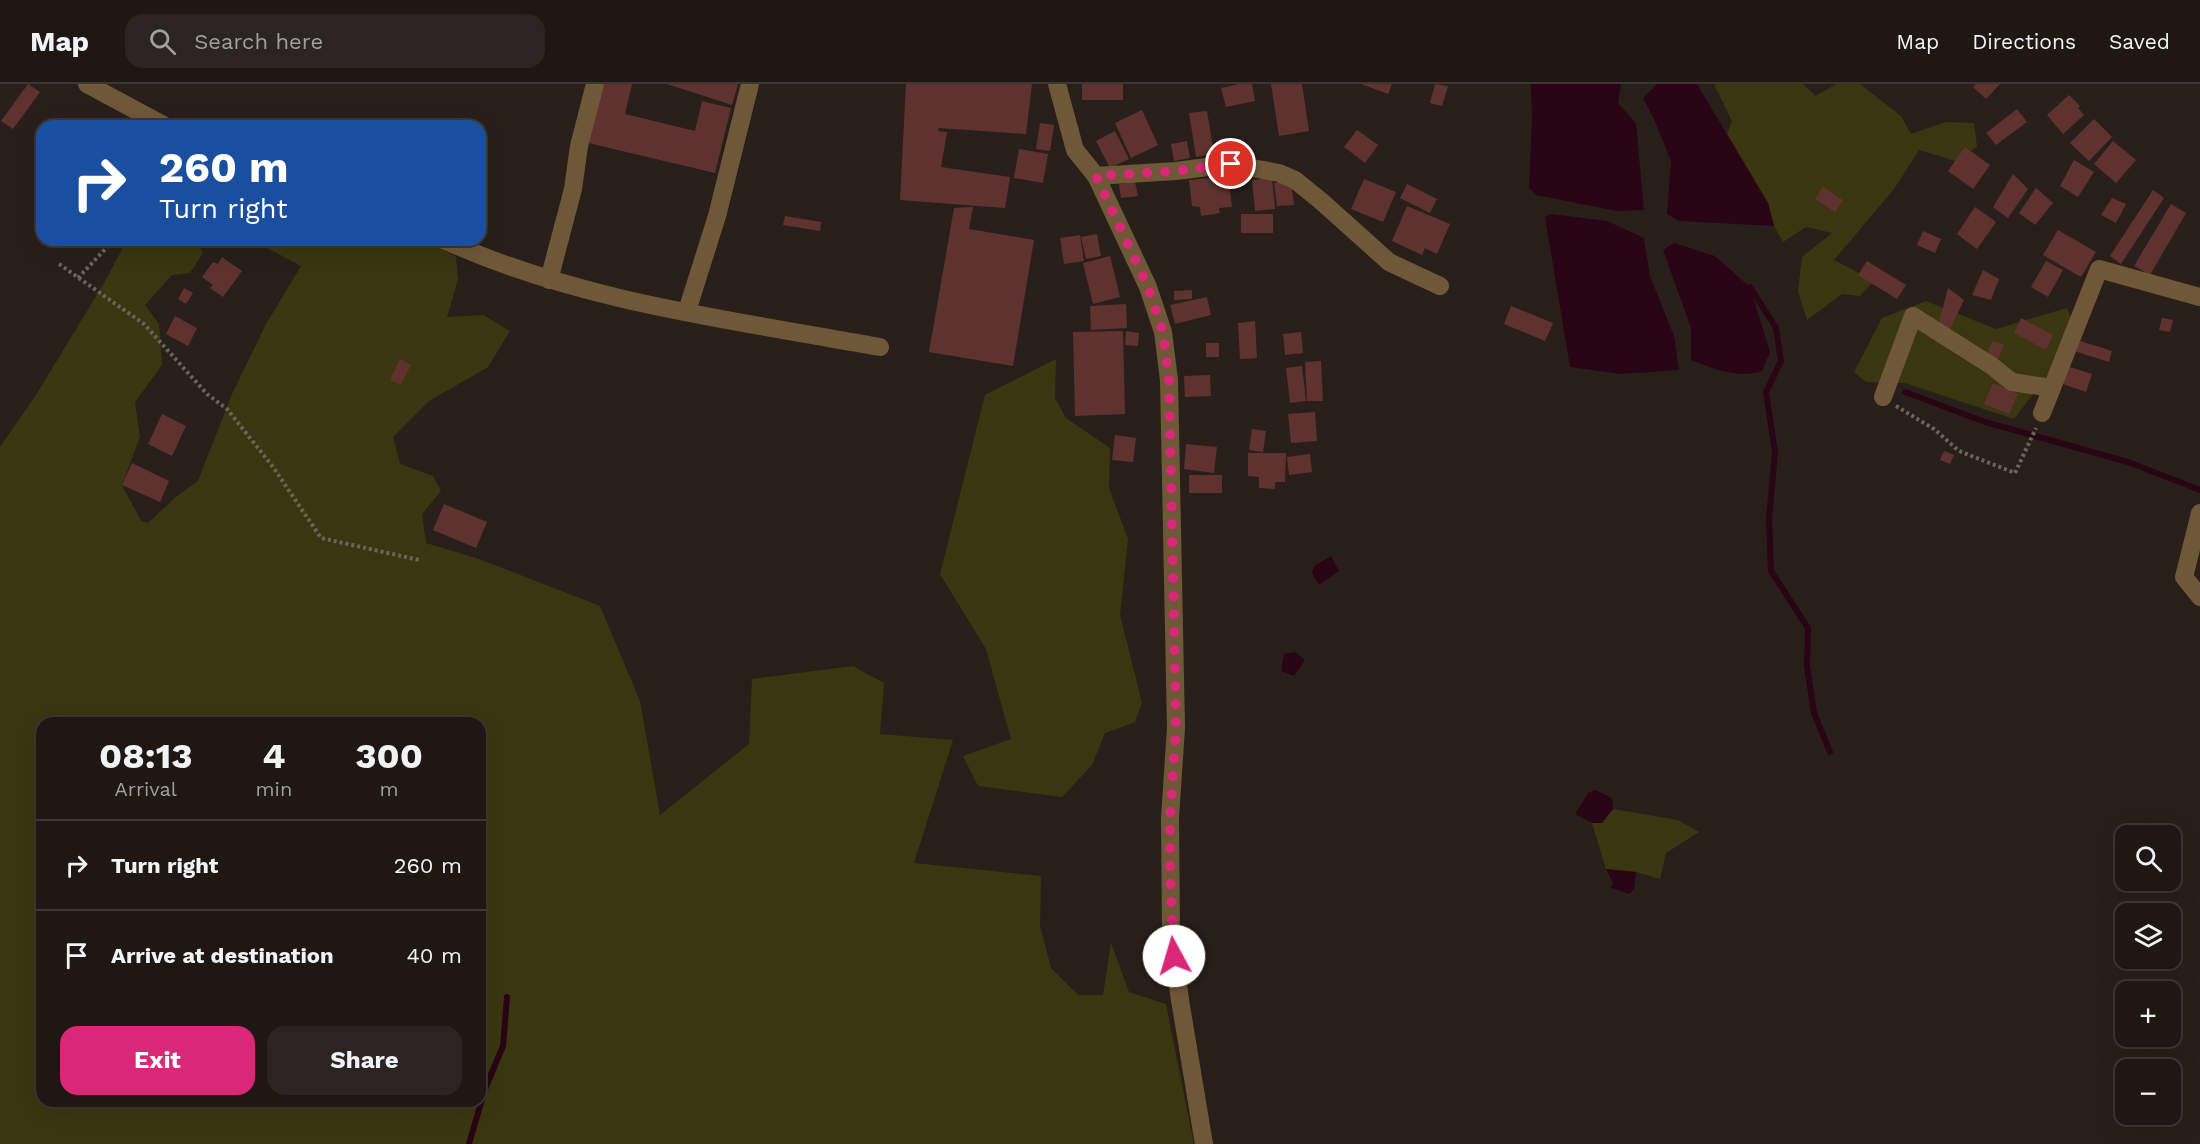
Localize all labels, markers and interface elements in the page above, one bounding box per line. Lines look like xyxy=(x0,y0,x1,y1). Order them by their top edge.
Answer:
search box xyxy=(125,14,545,68)
text: Map xyxy=(30,25,89,58)
icon: search xyxy=(146,25,179,58)
text: Search here xyxy=(194,29,323,54)
text: Map xyxy=(1896,29,1939,54)
text: Directions xyxy=(1972,29,2076,54)
text: Saved xyxy=(2109,29,2170,54)
pin xyxy=(1205,138,1256,189)
text: 260 m xyxy=(159,143,289,192)
icon: right xyxy=(60,144,138,222)
icon: arrive xyxy=(1214,147,1247,180)
text: Turn right xyxy=(159,193,288,225)
text: 08:13 xyxy=(99,735,193,777)
text: 4 xyxy=(262,735,286,777)
text: 300 xyxy=(355,735,423,777)
text: Arrival xyxy=(115,777,177,801)
text: min xyxy=(256,777,292,801)
text: m xyxy=(380,777,399,801)
map controls xyxy=(2115,825,2181,1125)
button: search xyxy=(2115,825,2181,891)
icon: right xyxy=(60,849,93,882)
text: Turn right xyxy=(111,853,218,878)
text: 260 m xyxy=(394,853,462,878)
button: layers xyxy=(2115,903,2181,969)
position arrow xyxy=(1142,924,1206,988)
icon: arrive xyxy=(60,939,93,972)
text: Arrive at destination xyxy=(111,943,334,968)
text: 40 m xyxy=(406,943,462,968)
button: + xyxy=(2115,981,2181,1047)
button: Exit xyxy=(60,1026,255,1095)
button: Share xyxy=(267,1026,462,1095)
button: − xyxy=(2115,1059,2181,1125)

